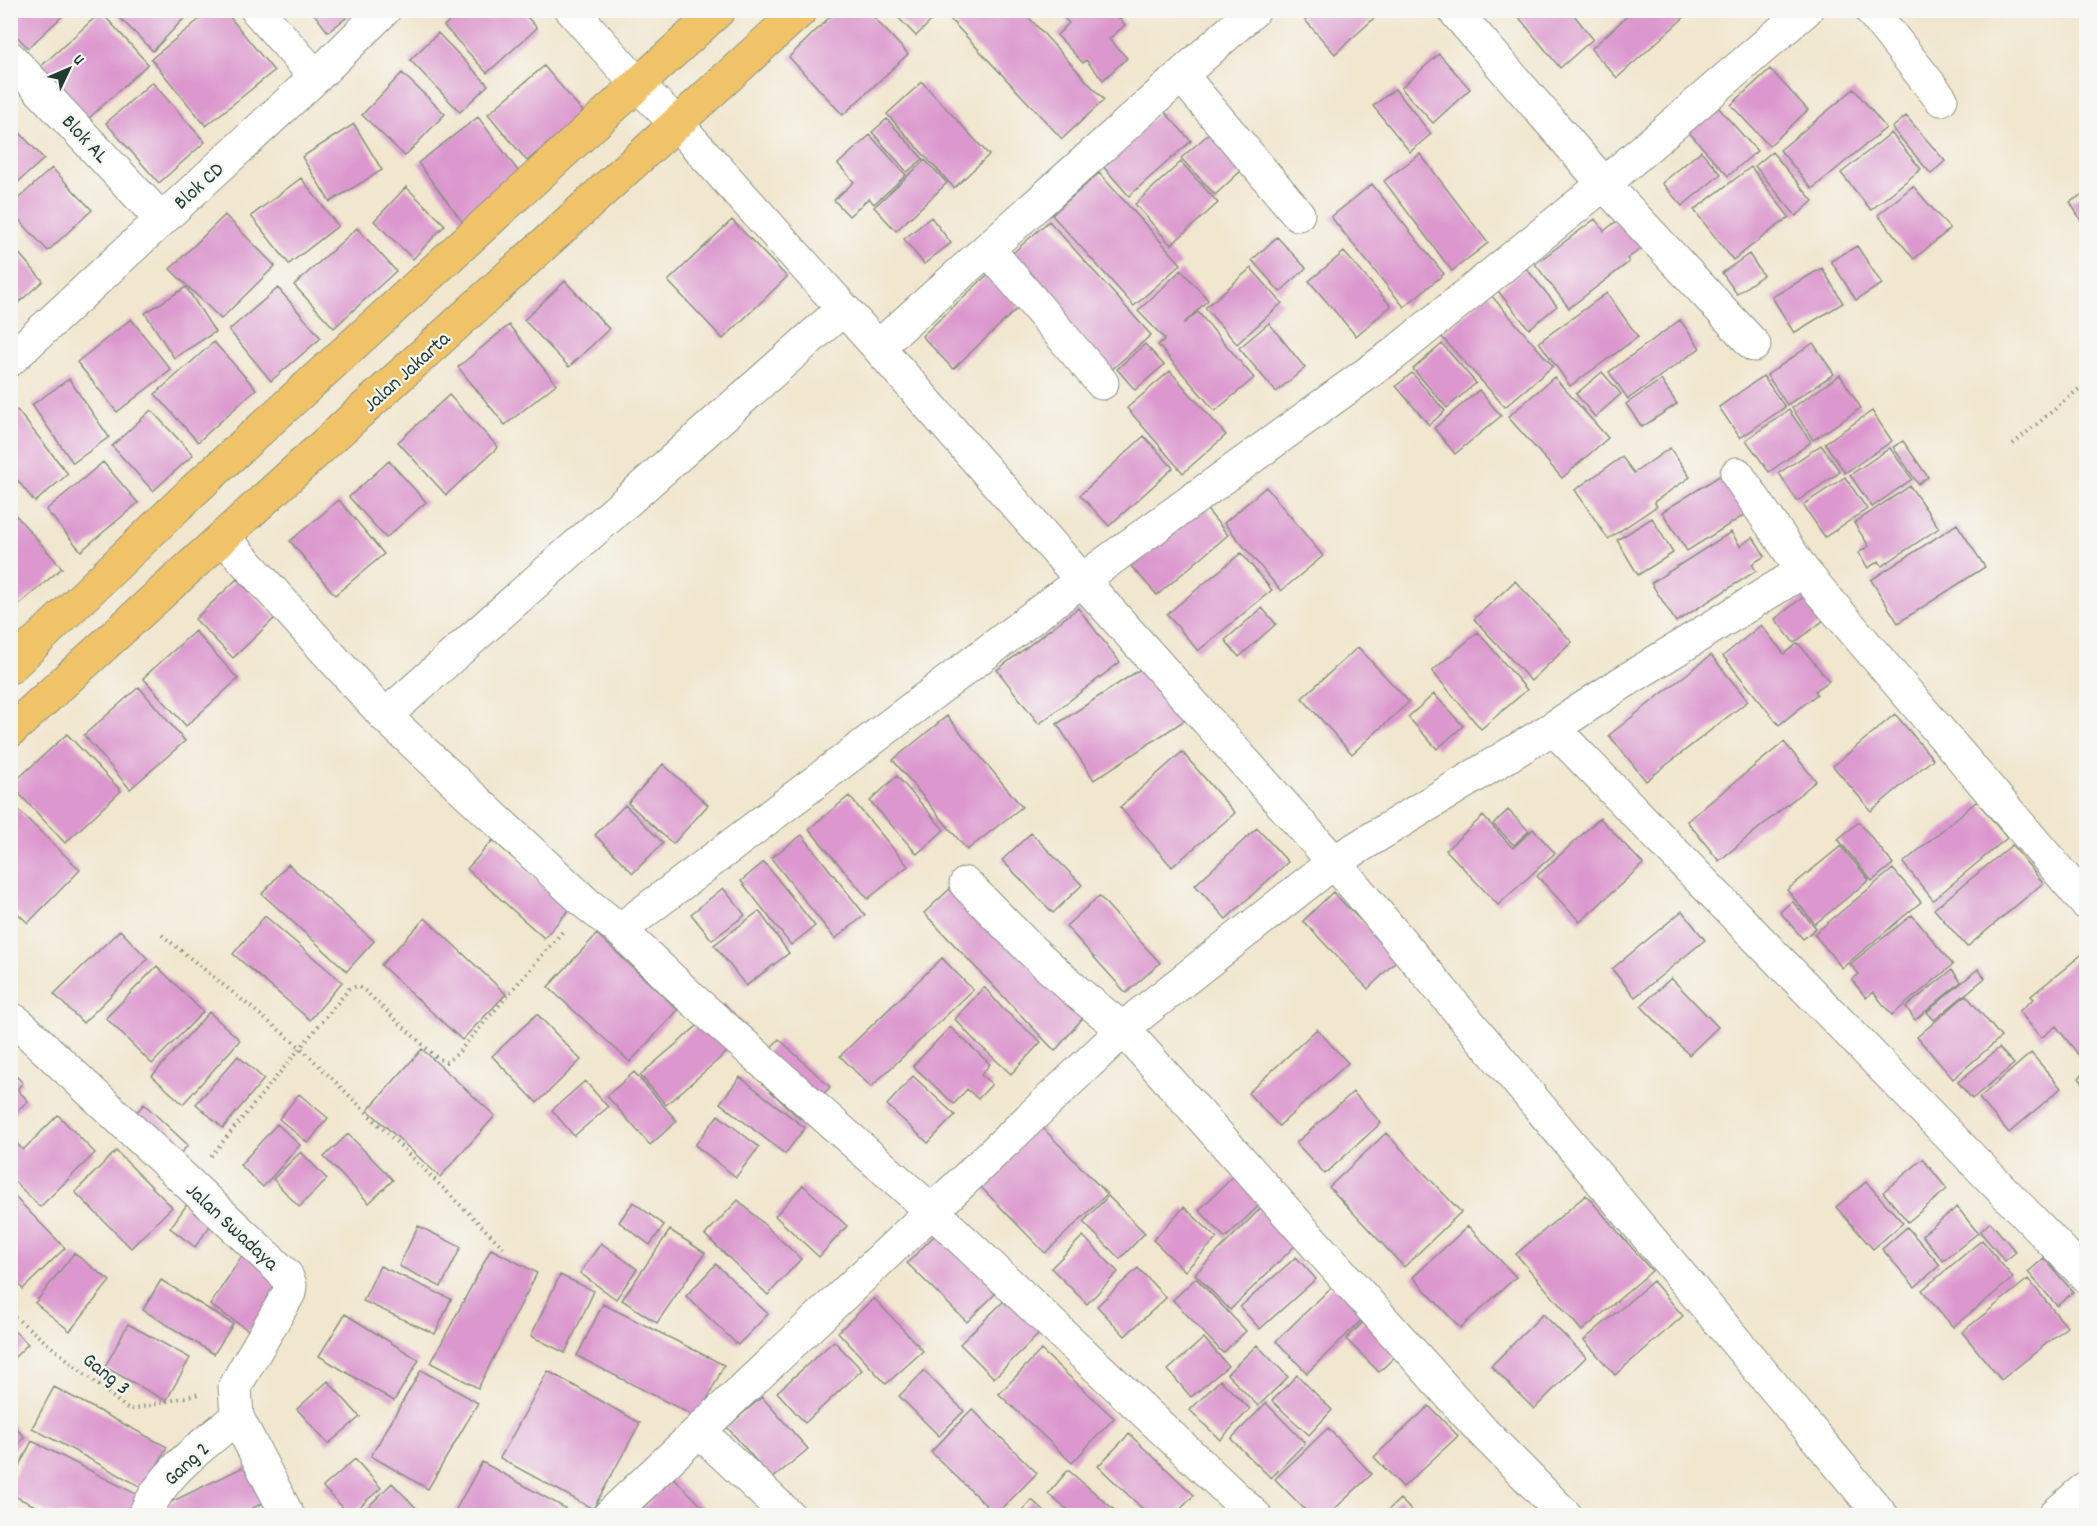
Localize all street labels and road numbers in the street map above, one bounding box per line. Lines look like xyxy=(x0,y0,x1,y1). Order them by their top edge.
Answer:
street label: Blok AL xyxy=(53,109,115,172)
street label: Blok CD xyxy=(168,156,232,218)
street label: Jalan Jakarta xyxy=(358,325,459,421)
street label: Jalan Swadaya xyxy=(178,1177,285,1280)
street label: Gang 3 xyxy=(75,1347,135,1404)
street label: Gang 2 xyxy=(158,1436,218,1494)

